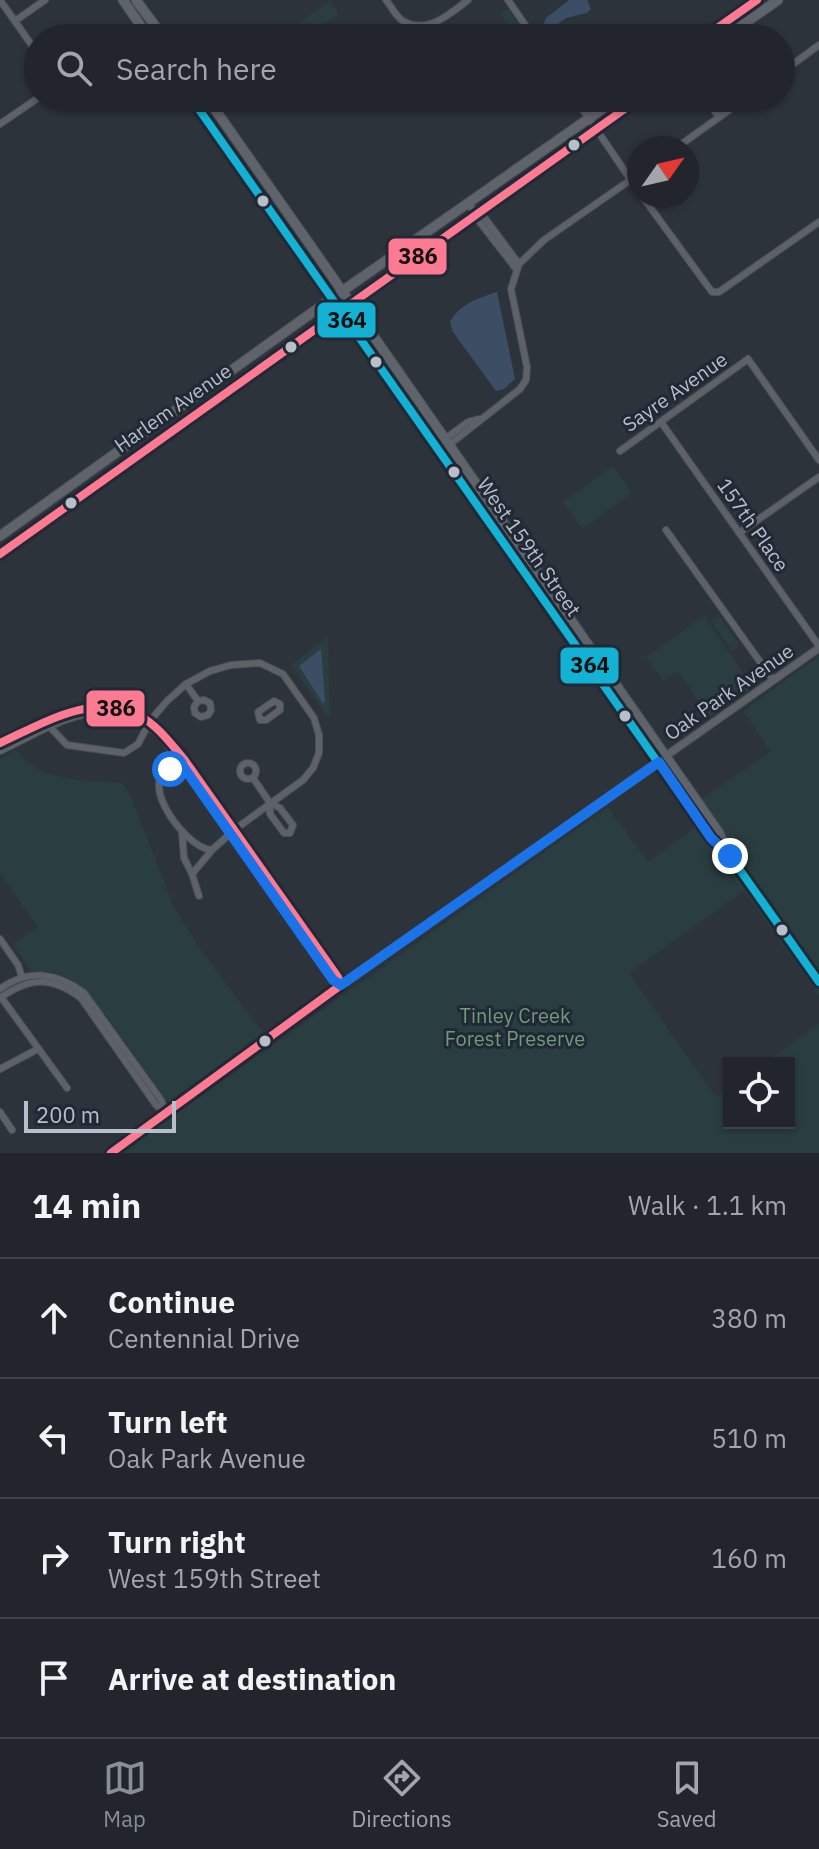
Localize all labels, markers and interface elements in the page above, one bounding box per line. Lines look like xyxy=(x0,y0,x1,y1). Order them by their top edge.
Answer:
search box xyxy=(24,24,795,112)
icon: search xyxy=(52,46,96,90)
text: Search here xyxy=(116,49,277,88)
north arrow xyxy=(627,136,699,208)
unlabelled marker xyxy=(566,137,582,153)
unlabelled marker xyxy=(255,193,271,209)
line badge: 386 xyxy=(387,237,448,276)
text: 386 xyxy=(398,241,438,270)
line badge: 364 xyxy=(316,301,377,339)
text: 364 xyxy=(327,305,367,334)
unlabelled marker xyxy=(283,339,299,355)
street label: Sayre Avenue xyxy=(617,346,732,438)
unlabelled marker xyxy=(368,354,384,370)
street label: Harlem Avenue xyxy=(109,357,237,458)
unlabelled marker xyxy=(446,464,462,480)
street label: West 159th Street xyxy=(471,472,587,622)
street label: 157th Place xyxy=(711,473,796,577)
unlabelled marker xyxy=(63,495,79,511)
street label: Oak Park Avenue xyxy=(659,637,799,746)
line badge: 364 xyxy=(559,646,620,685)
text: 364 xyxy=(570,650,610,679)
line badge: 386 xyxy=(85,689,146,728)
text: 386 xyxy=(96,693,136,722)
unlabelled marker xyxy=(617,708,633,724)
route start xyxy=(152,751,188,787)
route end xyxy=(712,838,748,874)
unlabelled marker xyxy=(774,922,790,938)
park label: Tinley Creek Forest Preserve xyxy=(445,1002,585,1052)
unlabelled marker xyxy=(257,1033,273,1049)
map controls xyxy=(723,1057,795,1129)
button: locate xyxy=(723,1057,795,1129)
scale bar xyxy=(24,1097,176,1133)
text: 200 m xyxy=(36,1100,100,1129)
text: 14 min xyxy=(32,1183,141,1227)
text: Walk · 1.1 km xyxy=(628,1188,787,1222)
text: Continue xyxy=(108,1282,235,1321)
icon: ahead xyxy=(32,1296,76,1340)
text: 380 m xyxy=(711,1301,787,1335)
text: Centennial Drive xyxy=(108,1321,300,1355)
text: Turn left xyxy=(108,1402,227,1441)
icon: left xyxy=(32,1416,76,1460)
text: 510 m xyxy=(711,1421,787,1455)
text: Oak Park Avenue xyxy=(108,1441,306,1475)
text: Turn right xyxy=(108,1522,246,1561)
icon: right xyxy=(32,1536,76,1580)
text: 160 m xyxy=(711,1541,787,1575)
text: West 159th Street xyxy=(108,1561,321,1595)
icon: arrive xyxy=(32,1656,76,1700)
text: Arrive at destination xyxy=(108,1659,396,1698)
tab: Map xyxy=(103,1756,147,1833)
tab: Directions xyxy=(352,1756,452,1833)
tab: Saved xyxy=(657,1756,716,1833)

